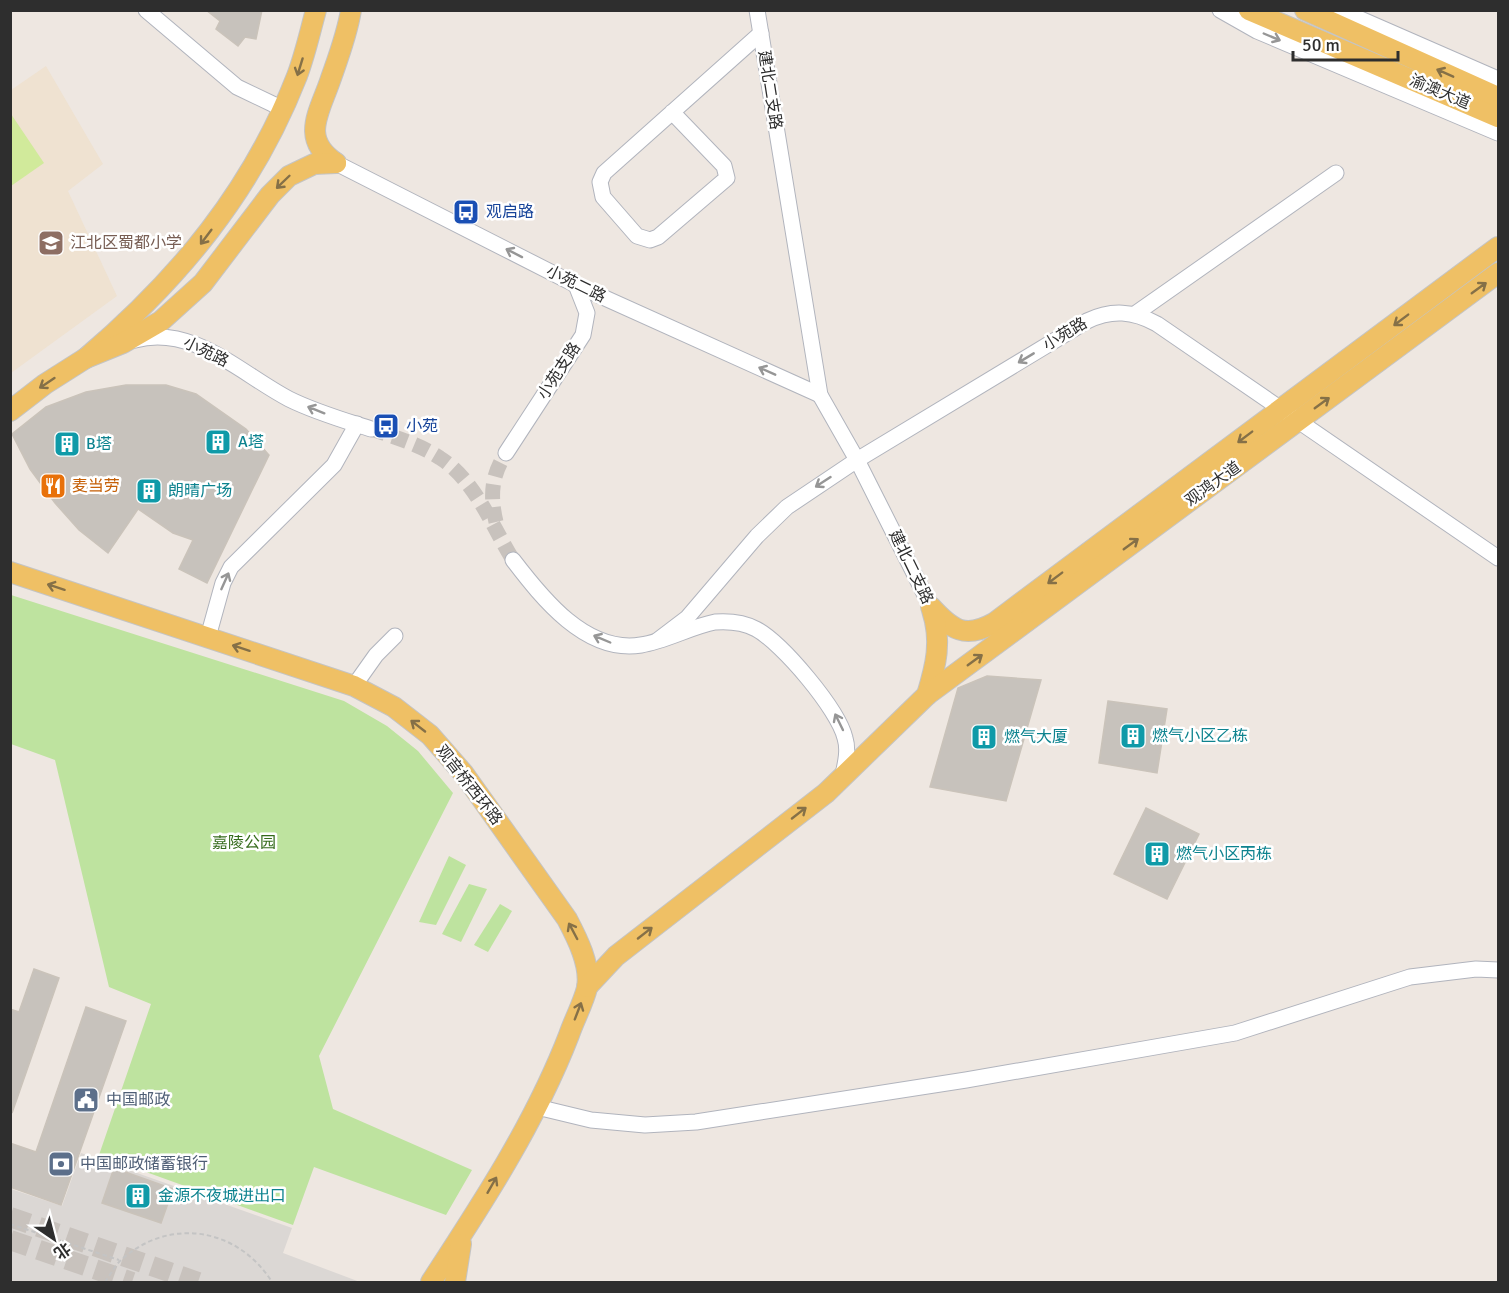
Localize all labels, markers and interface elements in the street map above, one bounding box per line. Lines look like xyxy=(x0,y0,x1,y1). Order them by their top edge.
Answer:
scale bar xyxy=(1293,24,1398,62)
one-way arrow xyxy=(1262,32,1281,43)
text: 50 m xyxy=(1302,34,1340,56)
street label: 建北二支路 xyxy=(754,49,786,131)
one-way arrow xyxy=(294,57,305,76)
one-way arrow xyxy=(1437,67,1455,78)
street label: 渝澳大道 xyxy=(1407,70,1473,114)
one-way arrow xyxy=(275,175,290,189)
bus stop icon: 观启路 xyxy=(451,197,481,227)
place label: 观启路 xyxy=(486,202,534,222)
school or university icon: 江北区蜀都小学 xyxy=(36,228,66,258)
one-way arrow xyxy=(200,229,213,245)
place label: 江北区蜀都小学 xyxy=(70,233,182,253)
one-way arrow xyxy=(505,247,523,259)
street label: 小苑二路 xyxy=(543,261,609,307)
one-way arrow xyxy=(1470,281,1486,294)
street label: 小苑路 xyxy=(1039,313,1091,355)
one-way arrow xyxy=(1393,313,1409,326)
street label: 小苑路 xyxy=(180,332,232,372)
street label: 小苑支路 xyxy=(533,339,585,403)
one-way arrow xyxy=(1018,352,1035,364)
one-way arrow xyxy=(758,364,776,376)
one-way arrow xyxy=(40,377,56,389)
one-way arrow xyxy=(1313,397,1329,409)
one-way arrow xyxy=(307,404,325,415)
bus stop icon: 小苑 xyxy=(371,411,401,441)
place label: 小苑 xyxy=(406,416,438,436)
building icon: A塔 xyxy=(203,427,233,457)
building icon: B塔 xyxy=(52,429,82,459)
one-way arrow xyxy=(1238,431,1254,443)
place label: A塔 xyxy=(238,432,264,452)
place label: B塔 xyxy=(86,434,112,454)
street label: 观鸿大道 xyxy=(1181,457,1245,511)
restaurant icon: 麦当劳 xyxy=(38,471,68,501)
one-way arrow xyxy=(815,475,832,488)
place label: 麦当劳 xyxy=(72,476,120,496)
building icon: 朗晴广场 xyxy=(134,476,164,506)
place label: 朗晴广场 xyxy=(168,481,232,501)
street label: 建北二支路 xyxy=(884,527,938,607)
one-way arrow xyxy=(1123,538,1139,551)
one-way arrow xyxy=(1047,572,1063,584)
one-way arrow xyxy=(219,573,231,591)
one-way arrow xyxy=(47,581,66,592)
one-way arrow xyxy=(593,633,611,644)
one-way arrow xyxy=(232,642,251,653)
one-way arrow xyxy=(966,654,982,667)
one-way arrow xyxy=(832,714,844,732)
one-way arrow xyxy=(410,720,426,733)
building icon: 燃气小区乙栋 xyxy=(1118,721,1148,751)
building icon: 燃气大厦 xyxy=(969,722,999,752)
place label: 燃气小区乙栋 xyxy=(1152,726,1248,746)
place label: 燃气大厦 xyxy=(1004,727,1068,747)
street label: 观音桥西环路 xyxy=(432,741,506,829)
one-way arrow xyxy=(791,807,807,820)
park label: 嘉陵公园 xyxy=(212,833,276,853)
building icon: 燃气小区丙栋 xyxy=(1142,839,1172,869)
place label: 燃气小区丙栋 xyxy=(1176,844,1272,864)
one-way arrow xyxy=(567,922,578,940)
one-way arrow xyxy=(637,927,653,940)
one-way arrow xyxy=(573,1002,584,1020)
public building icon: 中国邮政 xyxy=(71,1085,101,1115)
place label: 中国邮政 xyxy=(106,1090,170,1110)
bank icon: 中国邮政储蓄银行 xyxy=(46,1149,76,1179)
place label: 中国邮政储蓄银行 xyxy=(80,1154,208,1174)
one-way arrow xyxy=(486,1177,498,1194)
building icon: 金源不夜城进出口 xyxy=(123,1181,153,1211)
place label: 金源不夜城进出口 xyxy=(158,1186,286,1206)
north arrow xyxy=(24,1209,84,1269)
text: 北 xyxy=(50,1238,74,1263)

